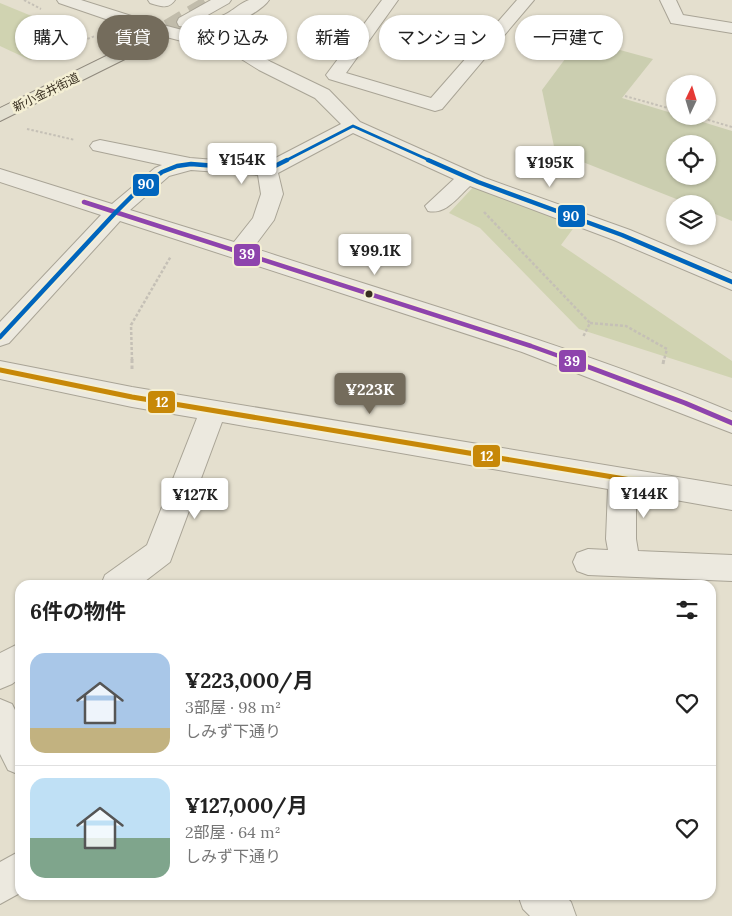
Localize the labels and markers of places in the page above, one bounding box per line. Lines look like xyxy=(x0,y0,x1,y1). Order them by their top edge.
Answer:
pin: ¥154K xyxy=(207,142,277,185)
pin: ¥195K xyxy=(515,146,585,188)
pin: ¥99.1K xyxy=(334,234,416,276)
unlabelled marker xyxy=(364,289,374,299)
pin: ¥223K xyxy=(335,372,405,415)
pin: ¥144K xyxy=(609,476,679,519)
pin: ¥127K xyxy=(160,478,230,520)

